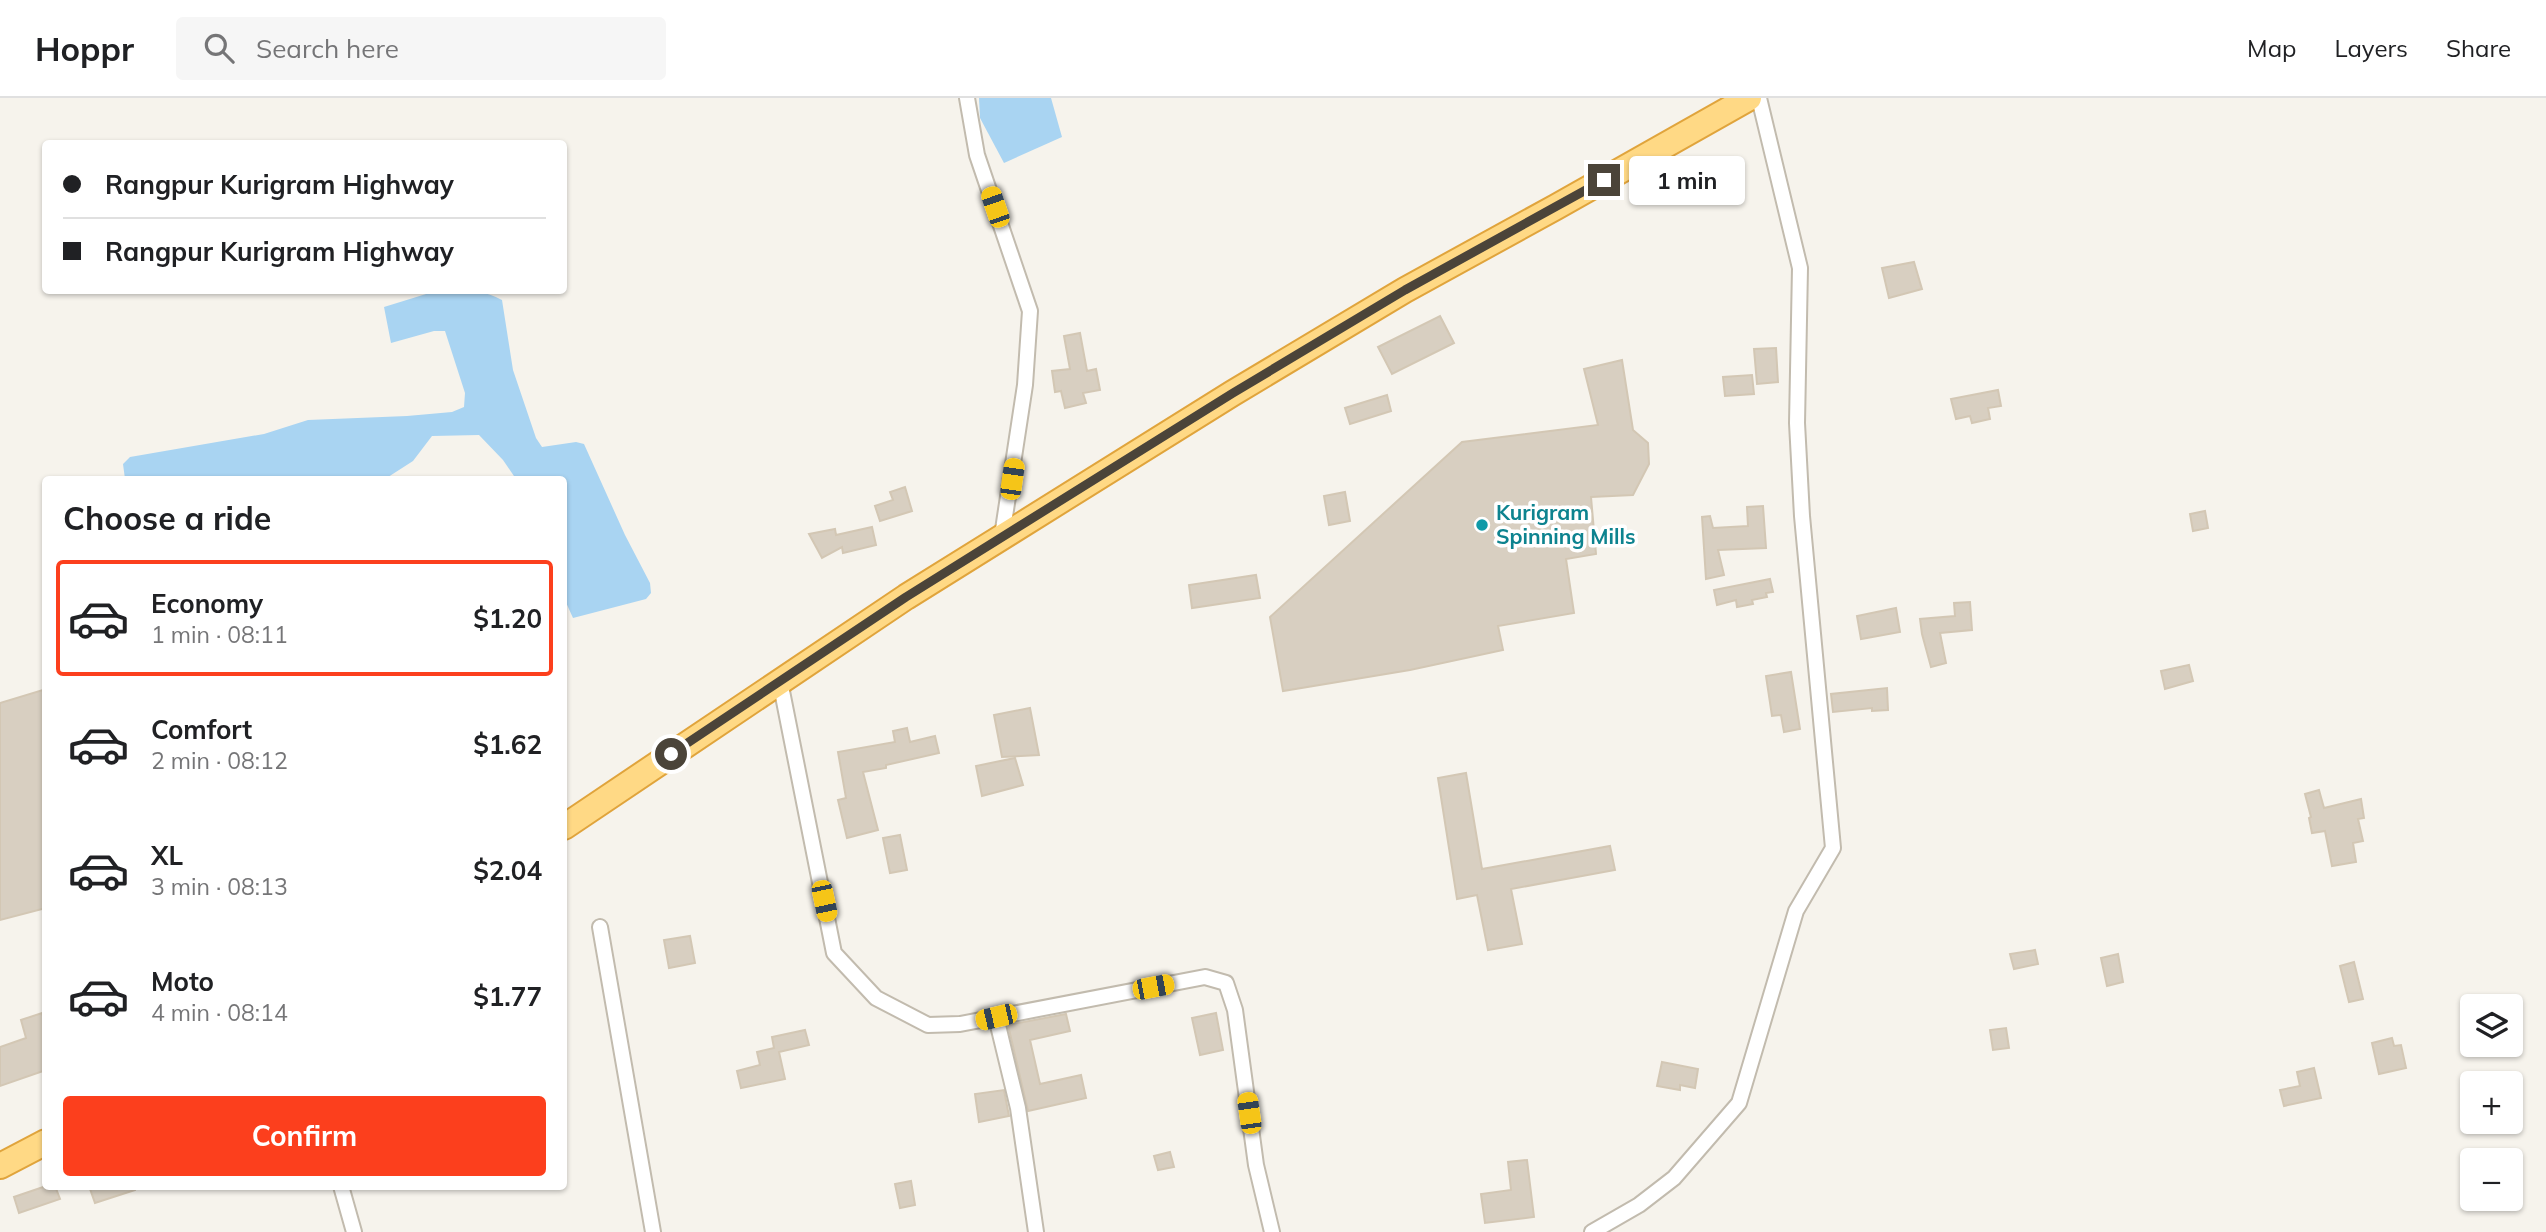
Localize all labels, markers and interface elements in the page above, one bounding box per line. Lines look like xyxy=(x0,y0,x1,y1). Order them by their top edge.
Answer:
search box xyxy=(176,17,666,80)
text: Hoppr xyxy=(35,28,134,69)
icon: search xyxy=(200,29,238,67)
text: Search here xyxy=(256,32,399,65)
text: Map xyxy=(2247,33,2296,63)
text: Layers xyxy=(2334,33,2408,63)
text: Share xyxy=(2446,33,2511,63)
callout: 1 min xyxy=(1628,155,1744,204)
route end xyxy=(1588,164,1620,196)
text: 1 min xyxy=(1657,166,1717,195)
text: Rangpur Kurigram Highway xyxy=(105,168,454,201)
car xyxy=(979,184,1012,230)
text: Rangpur Kurigram Highway xyxy=(105,235,454,268)
car xyxy=(999,457,1026,501)
text: Choose a ride xyxy=(63,498,271,538)
place label: Kurigram Spinning Mills xyxy=(1496,499,1636,549)
marker: Kurigram Spinning Mills xyxy=(1474,517,1490,533)
icon: car xyxy=(67,587,130,650)
text: Economy xyxy=(151,587,263,620)
text: $1.20 xyxy=(473,602,542,635)
text: 1 min · 08:11 xyxy=(151,620,288,649)
icon: car xyxy=(67,713,130,776)
text: Comfort xyxy=(151,713,252,746)
text: $1.62 xyxy=(473,728,542,761)
route start xyxy=(655,738,687,770)
text: 2 min · 08:12 xyxy=(151,746,288,775)
icon: car xyxy=(67,839,130,902)
text: XL xyxy=(151,839,183,872)
text: $2.04 xyxy=(473,854,542,887)
text: 3 min · 08:13 xyxy=(151,872,288,901)
car xyxy=(810,878,839,924)
icon: car xyxy=(67,965,130,1028)
text: Moto xyxy=(151,965,214,998)
car xyxy=(1131,973,1176,1001)
text: $1.77 xyxy=(473,980,542,1013)
map controls xyxy=(2460,994,2523,1211)
button: layers xyxy=(2460,994,2523,1057)
text: 4 min · 08:14 xyxy=(151,998,288,1027)
car xyxy=(974,1002,1019,1032)
button: + xyxy=(2460,1071,2523,1134)
car xyxy=(1236,1091,1263,1135)
button: Confirm xyxy=(63,1096,546,1176)
button: − xyxy=(2460,1148,2523,1211)

